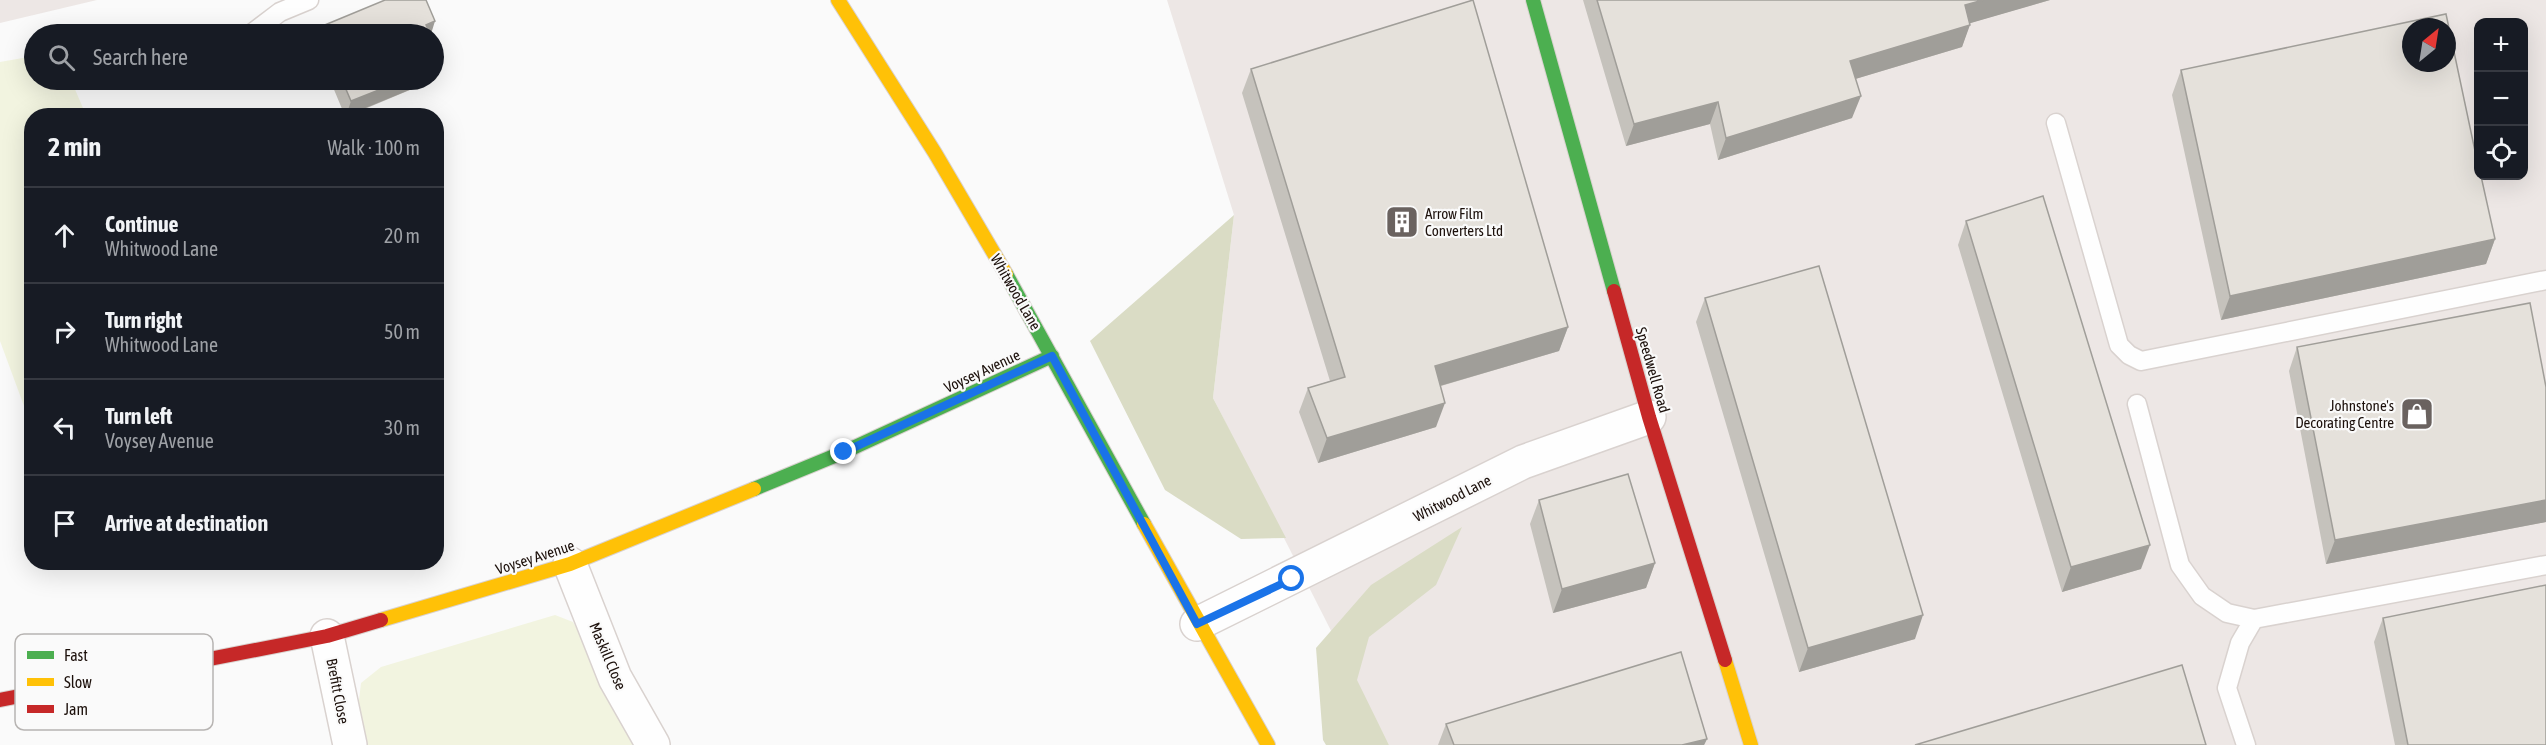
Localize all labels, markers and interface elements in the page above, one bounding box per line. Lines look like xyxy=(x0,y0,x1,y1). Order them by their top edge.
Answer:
north arrow xyxy=(2402,18,2456,72)
map controls xyxy=(2474,18,2528,180)
button: + xyxy=(2474,18,2528,72)
search box xyxy=(24,24,444,90)
icon: search xyxy=(45,41,78,74)
text: Search here xyxy=(93,44,188,70)
button: − xyxy=(2474,72,2528,126)
button: locate xyxy=(2474,126,2528,180)
text: 2 min xyxy=(48,132,101,162)
text: Walk · 100 m xyxy=(328,136,420,159)
building icon: Arrow Film Converters Ltd xyxy=(1384,204,1420,240)
place label: Arrow Film Converters Ltd xyxy=(1425,205,1503,239)
text: Continue xyxy=(105,211,179,237)
icon: ahead xyxy=(48,219,81,252)
text: 20 m xyxy=(384,224,420,247)
text: Whitwood Lane xyxy=(105,237,218,260)
street label: Whitwood Lane xyxy=(987,251,1045,333)
text: Turn right xyxy=(105,307,182,333)
icon: right xyxy=(48,315,81,348)
text: 50 m xyxy=(384,320,420,343)
street label: Speedwell Road xyxy=(1633,325,1673,415)
text: Whitwood Lane xyxy=(105,333,218,356)
street label: Voysey Avenue xyxy=(941,346,1023,396)
shop icon: Johnstone's Decorating Centre xyxy=(2399,396,2435,432)
place label: Johnstone's Decorating Centre xyxy=(2295,397,2394,431)
text: Turn left xyxy=(105,403,172,429)
icon: left xyxy=(48,411,81,444)
text: 30 m xyxy=(384,416,420,439)
text: Voysey Avenue xyxy=(105,429,214,452)
route end xyxy=(830,438,856,464)
street label: Whitwood Lane xyxy=(1410,471,1494,525)
icon: arrive xyxy=(48,507,81,540)
text: Arrive at destination xyxy=(105,510,268,536)
street label: Voysey Avenue xyxy=(494,536,577,578)
route start xyxy=(1278,565,1304,591)
street label: Maskill Close xyxy=(586,620,630,692)
legend xyxy=(15,634,213,730)
text: Fast xyxy=(64,646,88,664)
street label: Brefitt Close xyxy=(323,657,353,725)
text: Slow xyxy=(64,673,92,691)
text: Jam xyxy=(64,700,88,718)

